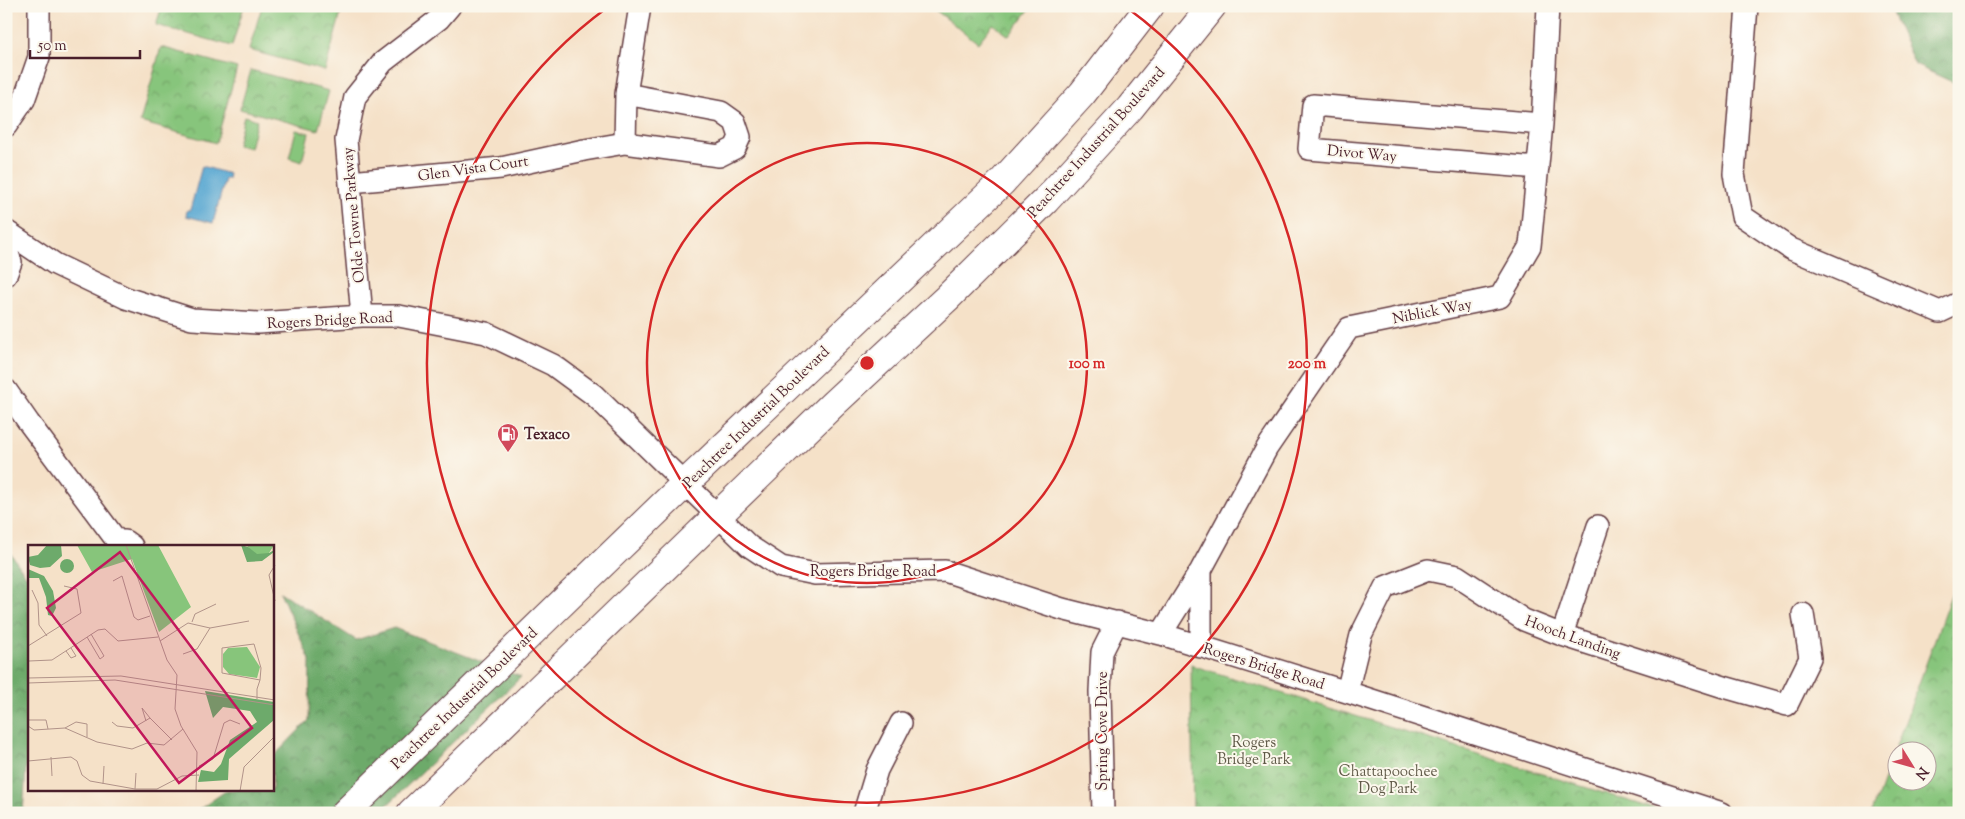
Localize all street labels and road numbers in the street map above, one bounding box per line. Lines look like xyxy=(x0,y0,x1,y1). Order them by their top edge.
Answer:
street label: Peachtree Industrial Boulevard xyxy=(1024,63,1171,223)
street label: Divot Way xyxy=(1326,141,1398,168)
street label: Olde Towne Parkway xyxy=(338,146,371,284)
street label: Glen Vista Court xyxy=(417,151,530,188)
street label: Niblick Way xyxy=(1391,294,1474,330)
street label: Rogers Bridge Road xyxy=(266,308,394,335)
street label: Peachtree Industrial Boulevard xyxy=(679,342,835,494)
street label: Rogers Bridge Road xyxy=(810,562,937,583)
street label: Hooch Landing xyxy=(1522,611,1623,665)
street label: Peachtree Industrial Boulevard xyxy=(387,623,543,775)
street label: Rogers Bridge Road xyxy=(1200,639,1327,696)
street label: Spring Cove Drive xyxy=(1093,671,1114,791)

